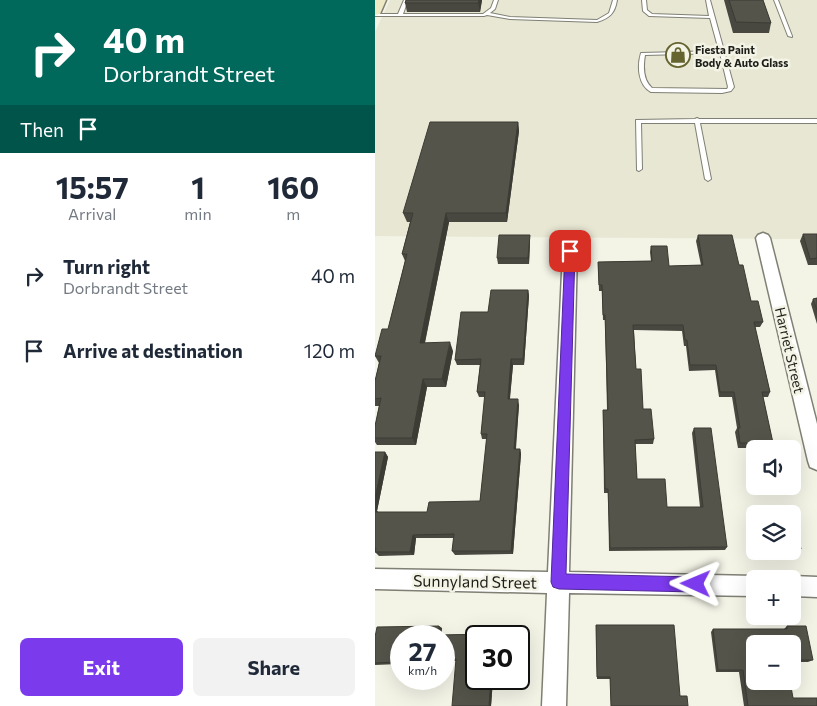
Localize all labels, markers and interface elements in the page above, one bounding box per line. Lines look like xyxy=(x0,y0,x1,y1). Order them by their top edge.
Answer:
text: 40 m xyxy=(103,17,185,60)
icon: right xyxy=(20,20,85,85)
shop icon: Fiesta Paint Body & Auto Glass xyxy=(665,42,691,68)
place label: Fiesta Paint Body & Auto Glass xyxy=(695,43,788,69)
text: Dorbrandt Street xyxy=(103,60,275,87)
icon: arrive xyxy=(74,115,102,143)
text: Then xyxy=(20,118,64,141)
text: 15:57 xyxy=(56,168,129,205)
text: 1 xyxy=(191,168,205,205)
text: 160 xyxy=(267,168,319,205)
text: Arrival xyxy=(68,204,116,223)
text: min xyxy=(184,204,212,223)
text: m xyxy=(286,204,300,223)
pin xyxy=(549,230,591,272)
icon: arrive xyxy=(556,237,584,265)
text: Turn right xyxy=(63,255,150,278)
icon: right xyxy=(20,262,48,290)
text: 40 m xyxy=(311,264,355,287)
text: Dorbrandt Street xyxy=(63,278,188,297)
street label: Harriet Street xyxy=(772,305,808,395)
icon: arrive xyxy=(20,337,48,365)
text: Arrive at destination xyxy=(63,339,243,362)
text: 120 m xyxy=(304,339,355,362)
map controls xyxy=(746,440,801,690)
button: sound xyxy=(746,440,801,495)
button: layers xyxy=(746,505,801,560)
position arrow xyxy=(669,557,721,609)
street label: Sunnyland Street xyxy=(413,570,538,592)
button: + xyxy=(746,570,801,625)
speed limit sign: 30 xyxy=(465,625,530,690)
button: − xyxy=(746,635,801,690)
text: 27 xyxy=(409,636,436,666)
button: Exit xyxy=(20,638,183,696)
button: Share xyxy=(193,638,355,696)
text: km/h xyxy=(408,663,437,677)

